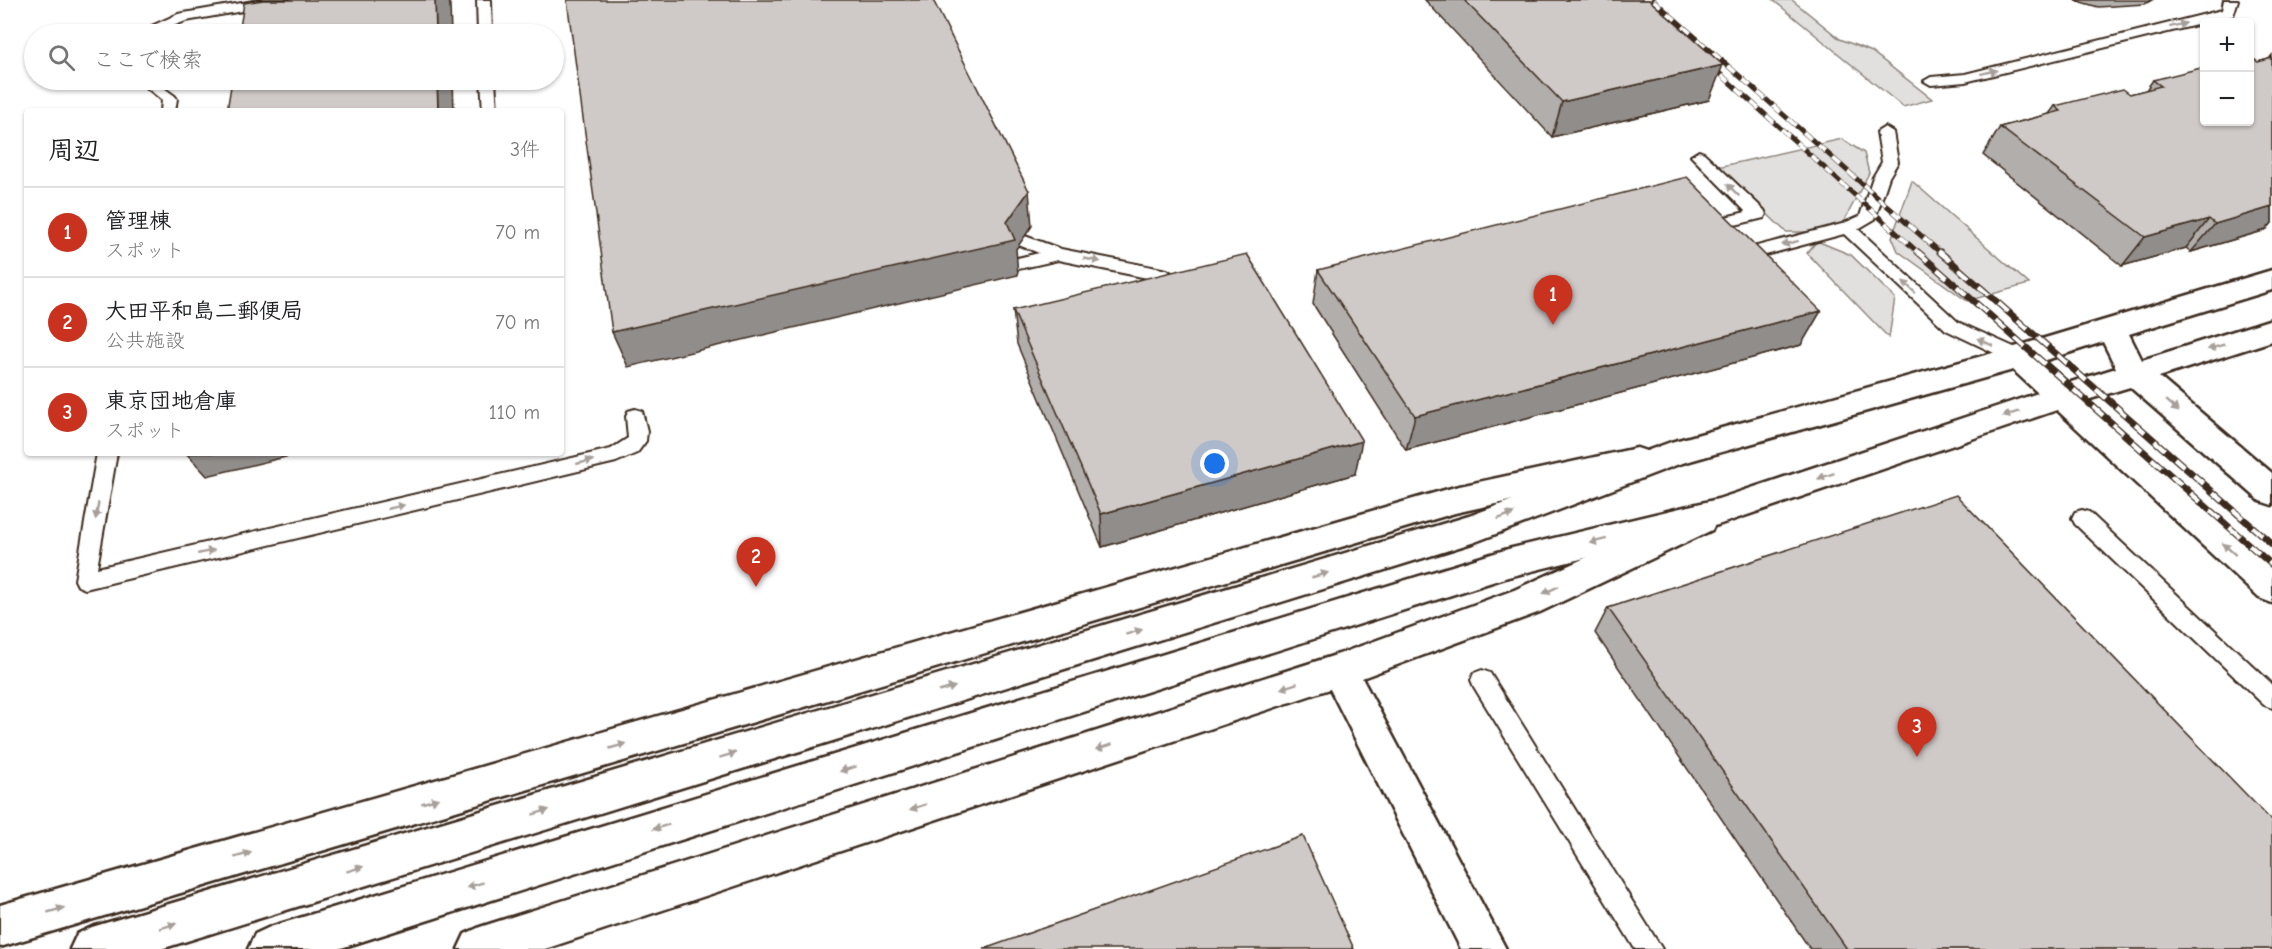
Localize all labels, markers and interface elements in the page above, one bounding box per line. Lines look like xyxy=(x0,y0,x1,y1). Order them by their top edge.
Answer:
map controls xyxy=(2200,18,2254,126)
button: + xyxy=(2200,18,2254,72)
one-way arrow xyxy=(2169,20,2187,30)
search box xyxy=(24,24,564,90)
icon: search xyxy=(45,41,78,74)
text: ここで検索 xyxy=(93,47,203,73)
one-way arrow xyxy=(1979,67,1998,77)
button: − xyxy=(2200,72,2254,126)
text: 周辺 xyxy=(48,136,100,166)
text: 3件 xyxy=(510,138,540,161)
one-way arrow xyxy=(1727,183,1741,197)
text: 管理棟 xyxy=(105,208,171,234)
text: 1 xyxy=(64,221,71,244)
text: 70 m xyxy=(495,221,540,244)
one-way arrow xyxy=(1781,238,1799,248)
text: スポット xyxy=(105,239,185,262)
one-way arrow xyxy=(1082,256,1101,266)
pin: 1 xyxy=(1534,276,1572,325)
one-way arrow xyxy=(1903,280,1917,294)
text: 大田平和島二郵便局 xyxy=(105,298,303,324)
text: 2 xyxy=(63,311,72,334)
text: 70 m xyxy=(495,311,540,334)
text: 公共施設 xyxy=(105,329,185,352)
one-way arrow xyxy=(1976,337,1994,347)
one-way arrow xyxy=(2207,343,2225,352)
text: 東京団地倉庫 xyxy=(105,388,237,414)
one-way arrow xyxy=(2164,399,2179,412)
text: 3 xyxy=(63,401,72,424)
text: 110 m xyxy=(489,401,540,424)
one-way arrow xyxy=(2002,409,2020,419)
text: スポット xyxy=(105,419,185,442)
your location xyxy=(1200,449,1229,478)
one-way arrow xyxy=(576,457,595,467)
one-way arrow xyxy=(1817,471,1835,481)
one-way arrow xyxy=(92,501,101,520)
one-way arrow xyxy=(386,502,405,511)
one-way arrow xyxy=(1498,511,1516,521)
one-way arrow xyxy=(1588,537,1607,546)
pin: 2 xyxy=(736,538,776,587)
one-way arrow xyxy=(2221,542,2236,556)
one-way arrow xyxy=(197,546,215,556)
one-way arrow xyxy=(1312,570,1330,579)
one-way arrow xyxy=(1542,585,1559,594)
one-way arrow xyxy=(1125,627,1143,636)
one-way arrow xyxy=(1280,682,1298,692)
one-way arrow xyxy=(938,684,956,693)
pin: 3 xyxy=(1898,708,1936,757)
one-way arrow xyxy=(609,741,627,750)
one-way arrow xyxy=(1095,743,1113,752)
one-way arrow xyxy=(719,750,737,760)
one-way arrow xyxy=(839,765,857,774)
one-way arrow xyxy=(421,795,440,805)
one-way arrow xyxy=(909,803,927,812)
one-way arrow xyxy=(532,807,550,816)
one-way arrow xyxy=(652,823,670,832)
one-way arrow xyxy=(234,850,252,859)
one-way arrow xyxy=(346,864,364,873)
one-way arrow xyxy=(466,881,484,890)
one-way arrow xyxy=(47,905,65,914)
one-way arrow xyxy=(159,921,177,930)

